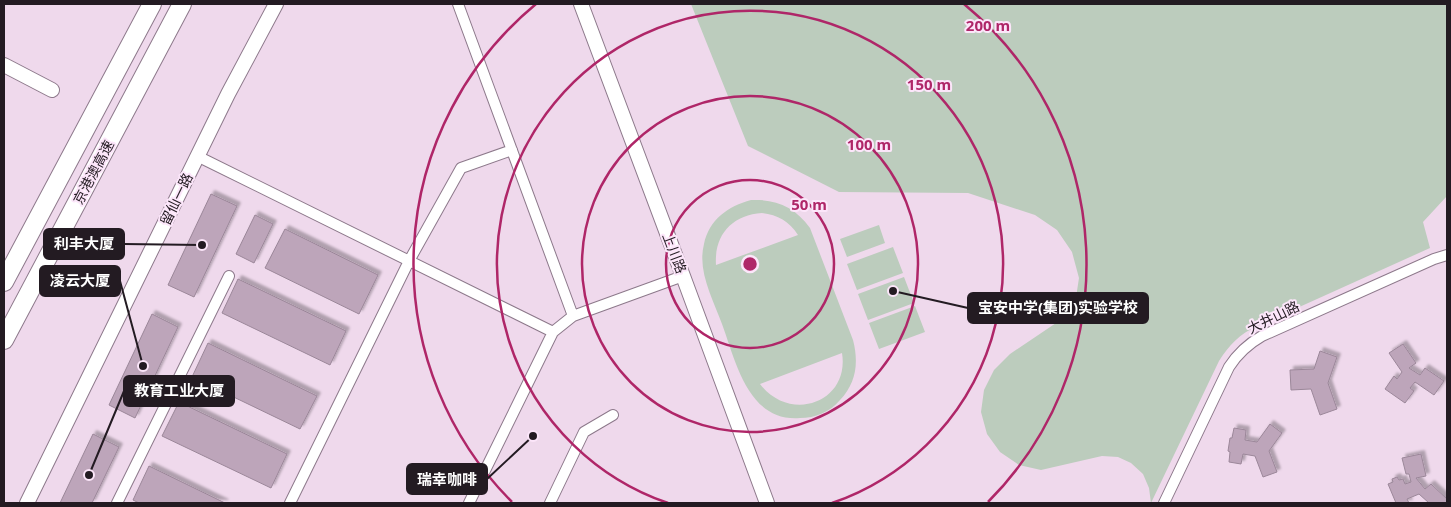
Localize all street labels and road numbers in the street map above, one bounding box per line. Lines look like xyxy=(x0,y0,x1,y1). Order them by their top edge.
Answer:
street label: 京港澳高速 xyxy=(68,137,118,207)
street label: 留仙一路 xyxy=(155,170,197,228)
street label: 上川路 xyxy=(659,230,691,276)
street label: 大井山路 xyxy=(1244,296,1302,338)

